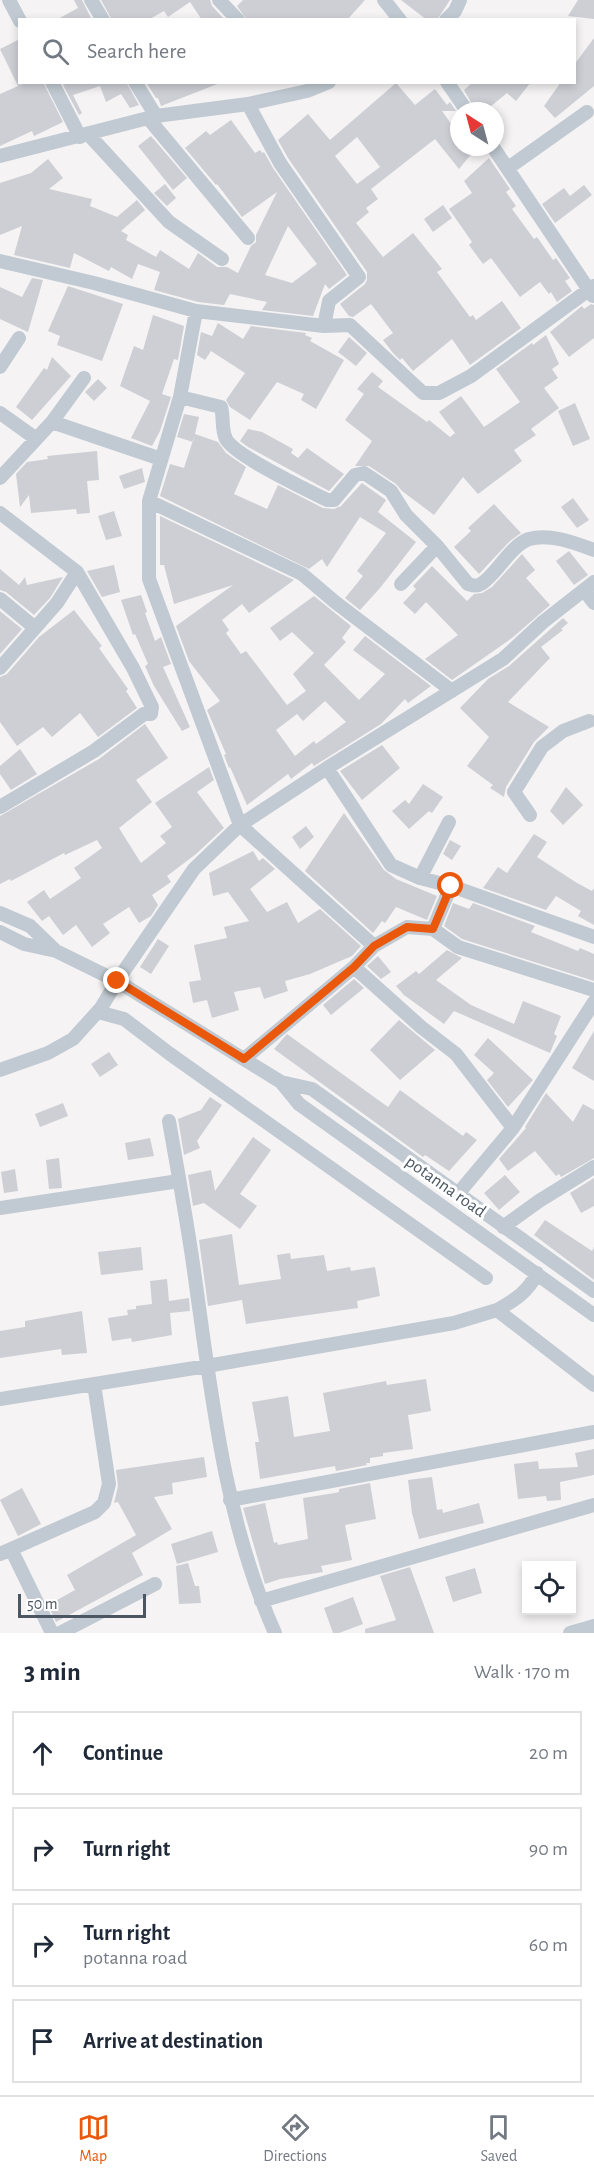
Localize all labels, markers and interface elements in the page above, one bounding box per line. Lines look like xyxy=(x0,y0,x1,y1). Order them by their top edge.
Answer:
search box xyxy=(18,18,576,84)
icon: search xyxy=(39,35,72,68)
text: Search here xyxy=(87,40,186,62)
north arrow xyxy=(450,102,504,156)
route start xyxy=(437,872,463,898)
route end xyxy=(103,967,129,993)
street label: potanna road xyxy=(402,1153,489,1221)
map controls xyxy=(522,1561,576,1615)
button: locate xyxy=(522,1561,576,1615)
scale bar xyxy=(18,1591,146,1618)
text: 50 m xyxy=(27,1596,58,1612)
text: 3 min xyxy=(24,1659,81,1685)
text: Walk · 170 m xyxy=(474,1662,570,1682)
icon: ahead xyxy=(26,1737,59,1770)
text: Continue xyxy=(83,1742,163,1764)
text: 20 m xyxy=(529,1743,568,1763)
icon: right xyxy=(26,1833,59,1866)
text: Turn right xyxy=(83,1838,170,1860)
text: 90 m xyxy=(529,1839,568,1859)
text: Turn right xyxy=(83,1922,170,1944)
icon: right xyxy=(26,1929,59,1962)
text: 60 m xyxy=(529,1935,568,1955)
text: potanna road xyxy=(83,1948,187,1968)
icon: arrive xyxy=(26,2025,59,2058)
text: Arrive at destination xyxy=(83,2030,263,2052)
tab: Map xyxy=(77,2111,110,2166)
tab: Directions xyxy=(263,2111,327,2166)
tab: Saved xyxy=(481,2111,517,2166)

